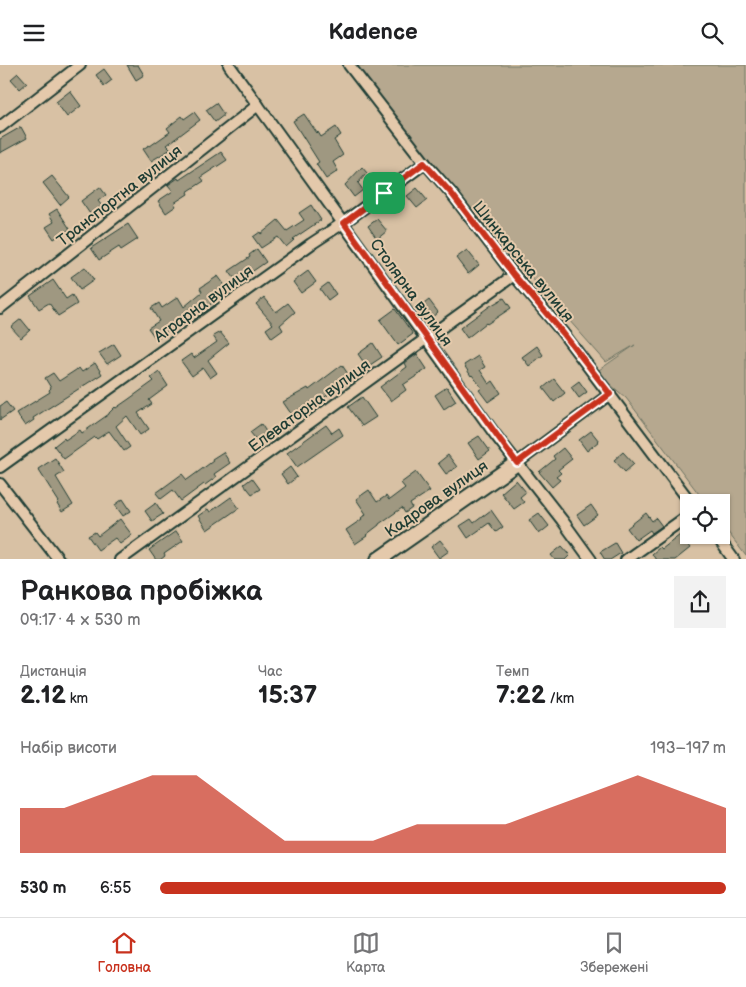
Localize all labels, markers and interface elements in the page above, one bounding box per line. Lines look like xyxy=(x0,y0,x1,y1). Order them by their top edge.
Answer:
icon: menu xyxy=(20,19,48,47)
text: Kadence xyxy=(328,19,418,46)
icon: search xyxy=(698,19,726,47)
street label: Транспортна вулиця xyxy=(54,141,186,251)
pin xyxy=(363,172,405,214)
icon: arrive xyxy=(370,179,398,207)
street label: Шинкарська вулиця xyxy=(468,198,578,326)
street label: Столярна вулиця xyxy=(365,236,456,350)
street label: Аграрна вулиця xyxy=(150,262,257,347)
street label: Елеваторна вулиця xyxy=(245,356,374,457)
street label: Кадрова вулиця xyxy=(382,457,492,542)
map controls xyxy=(680,494,730,544)
button: locate xyxy=(680,494,730,544)
text: Ранкова пробіжка xyxy=(20,575,262,608)
button: share xyxy=(674,576,726,628)
text: 09:17 · 4 × 530 m xyxy=(20,611,140,630)
text: Дистанція xyxy=(20,663,87,680)
text: Час xyxy=(258,663,282,680)
text: Темп xyxy=(496,663,529,680)
text: 2.12 xyxy=(20,680,66,711)
text: 15:37 xyxy=(258,680,317,711)
text: 7:22 xyxy=(496,680,546,711)
text: km xyxy=(66,690,88,707)
text: /km xyxy=(546,690,574,707)
text: Набір висоти xyxy=(20,739,117,758)
text: 193–197 m xyxy=(650,739,726,758)
text: 530 m xyxy=(20,879,67,898)
text: 6:55 xyxy=(100,879,131,898)
tab: Головна xyxy=(97,929,151,976)
tab: Карта xyxy=(346,929,385,976)
tab: Збережені xyxy=(580,929,649,976)

